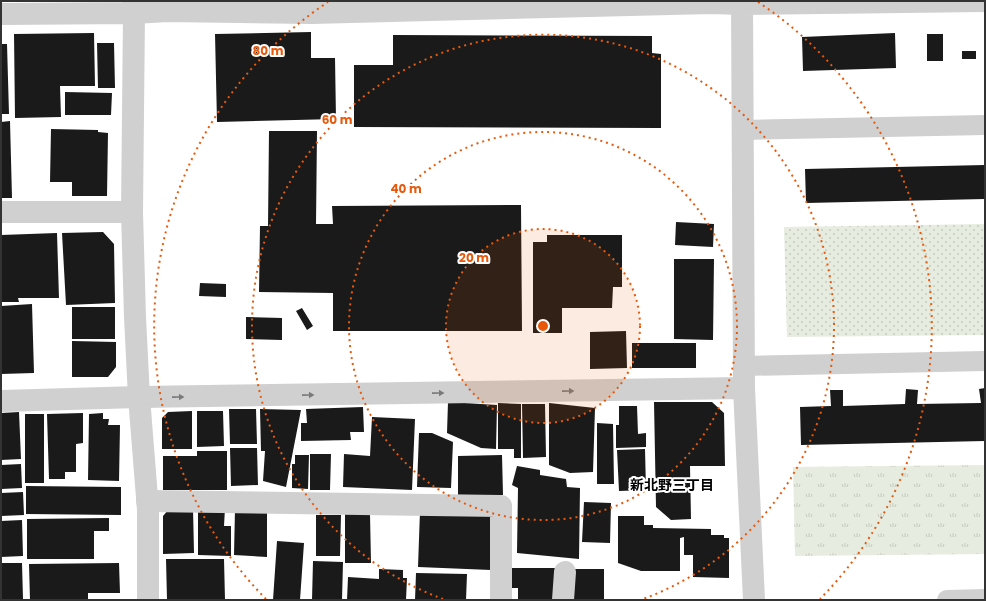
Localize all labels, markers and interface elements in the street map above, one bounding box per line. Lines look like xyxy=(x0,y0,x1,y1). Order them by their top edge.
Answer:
text: 80 m xyxy=(253,42,284,59)
text: 60 m xyxy=(322,111,353,128)
text: 40 m xyxy=(390,180,422,197)
text: 20 m xyxy=(459,249,489,266)
centre of rings xyxy=(536,319,550,333)
one-way arrow xyxy=(562,388,575,394)
one-way arrow xyxy=(432,390,445,396)
one-way arrow xyxy=(302,392,315,398)
one-way arrow xyxy=(172,394,185,400)
district label: 新北野三丁目 xyxy=(630,475,714,495)

